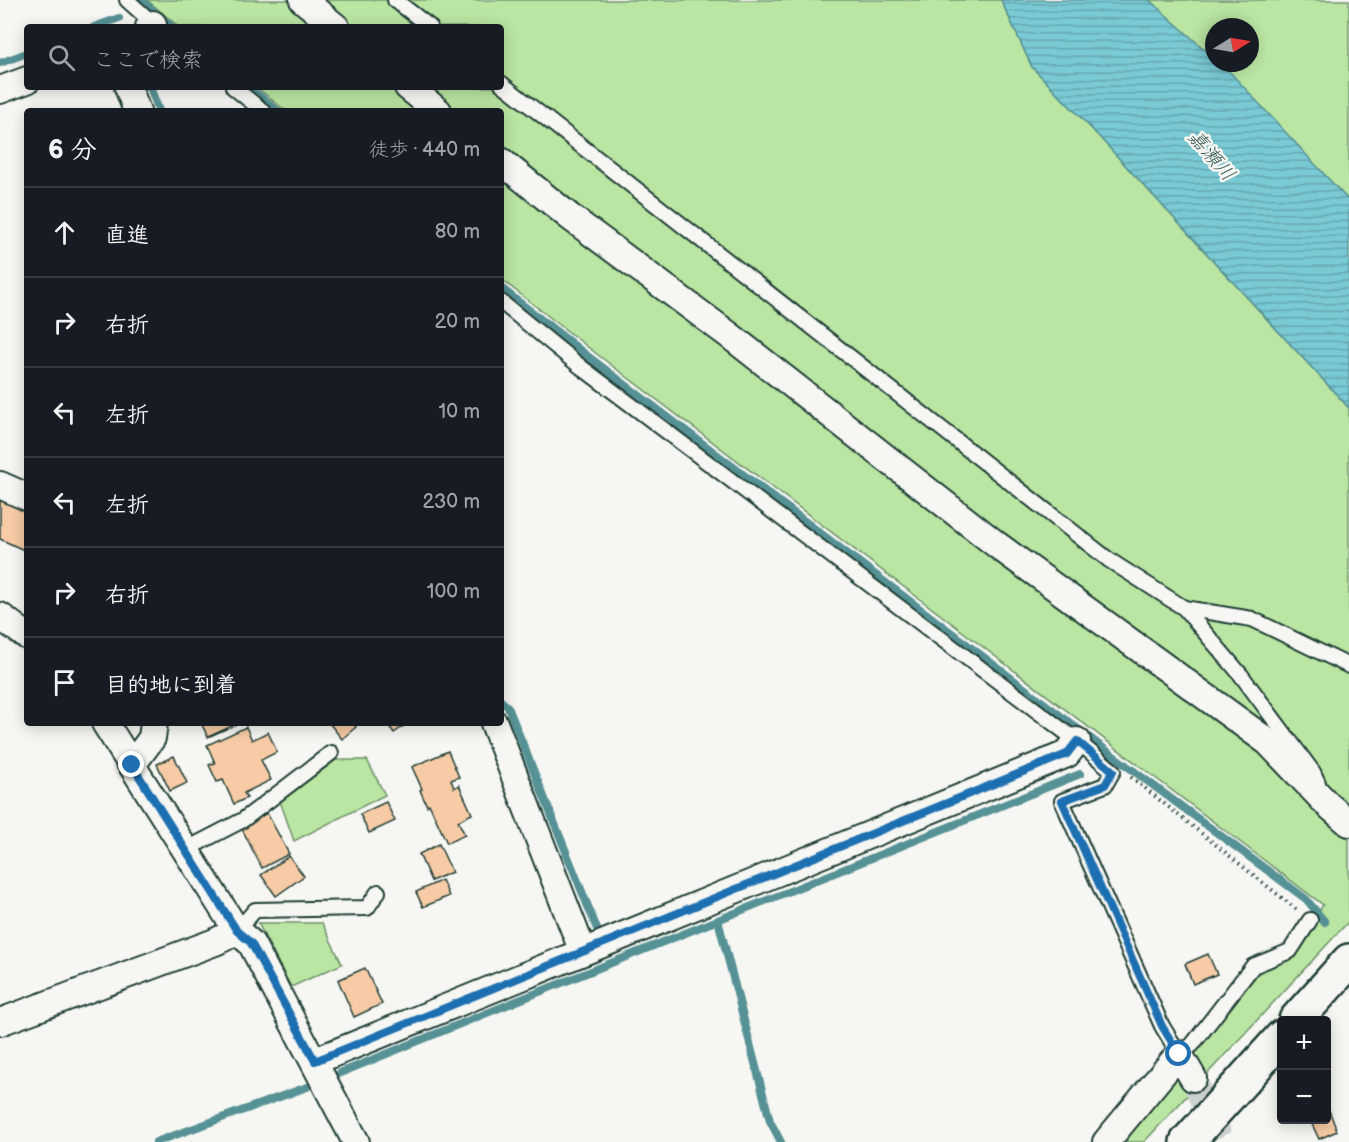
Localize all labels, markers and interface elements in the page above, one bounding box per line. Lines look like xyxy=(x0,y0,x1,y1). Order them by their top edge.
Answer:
north arrow xyxy=(1205,18,1259,72)
search box xyxy=(24,24,504,90)
icon: search xyxy=(45,41,78,74)
text: ここで検索 xyxy=(93,47,203,74)
water label: 嘉瀬川 xyxy=(1183,125,1240,186)
text: 6 分 xyxy=(48,135,97,166)
text: 徒歩 · 440 m xyxy=(369,138,480,162)
icon: ahead xyxy=(48,216,81,249)
text: 80 m xyxy=(435,220,480,244)
text: 直進 xyxy=(105,222,149,249)
icon: right xyxy=(48,306,81,339)
text: 20 m xyxy=(435,310,480,334)
text: 右折 xyxy=(105,312,149,339)
icon: left xyxy=(48,396,81,429)
text: 10 m xyxy=(439,400,480,424)
text: 左折 xyxy=(105,402,149,429)
icon: left xyxy=(48,486,81,519)
text: 230 m xyxy=(423,490,480,514)
text: 左折 xyxy=(105,492,149,519)
icon: right xyxy=(48,576,81,609)
text: 100 m xyxy=(427,580,480,604)
text: 右折 xyxy=(105,582,149,609)
icon: arrive xyxy=(48,666,81,699)
text: 目的地に到着 xyxy=(105,672,237,699)
route end xyxy=(118,751,144,777)
map controls xyxy=(1277,1016,1331,1124)
button: + xyxy=(1277,1016,1331,1070)
route start xyxy=(1165,1040,1191,1066)
button: − xyxy=(1277,1070,1331,1124)

